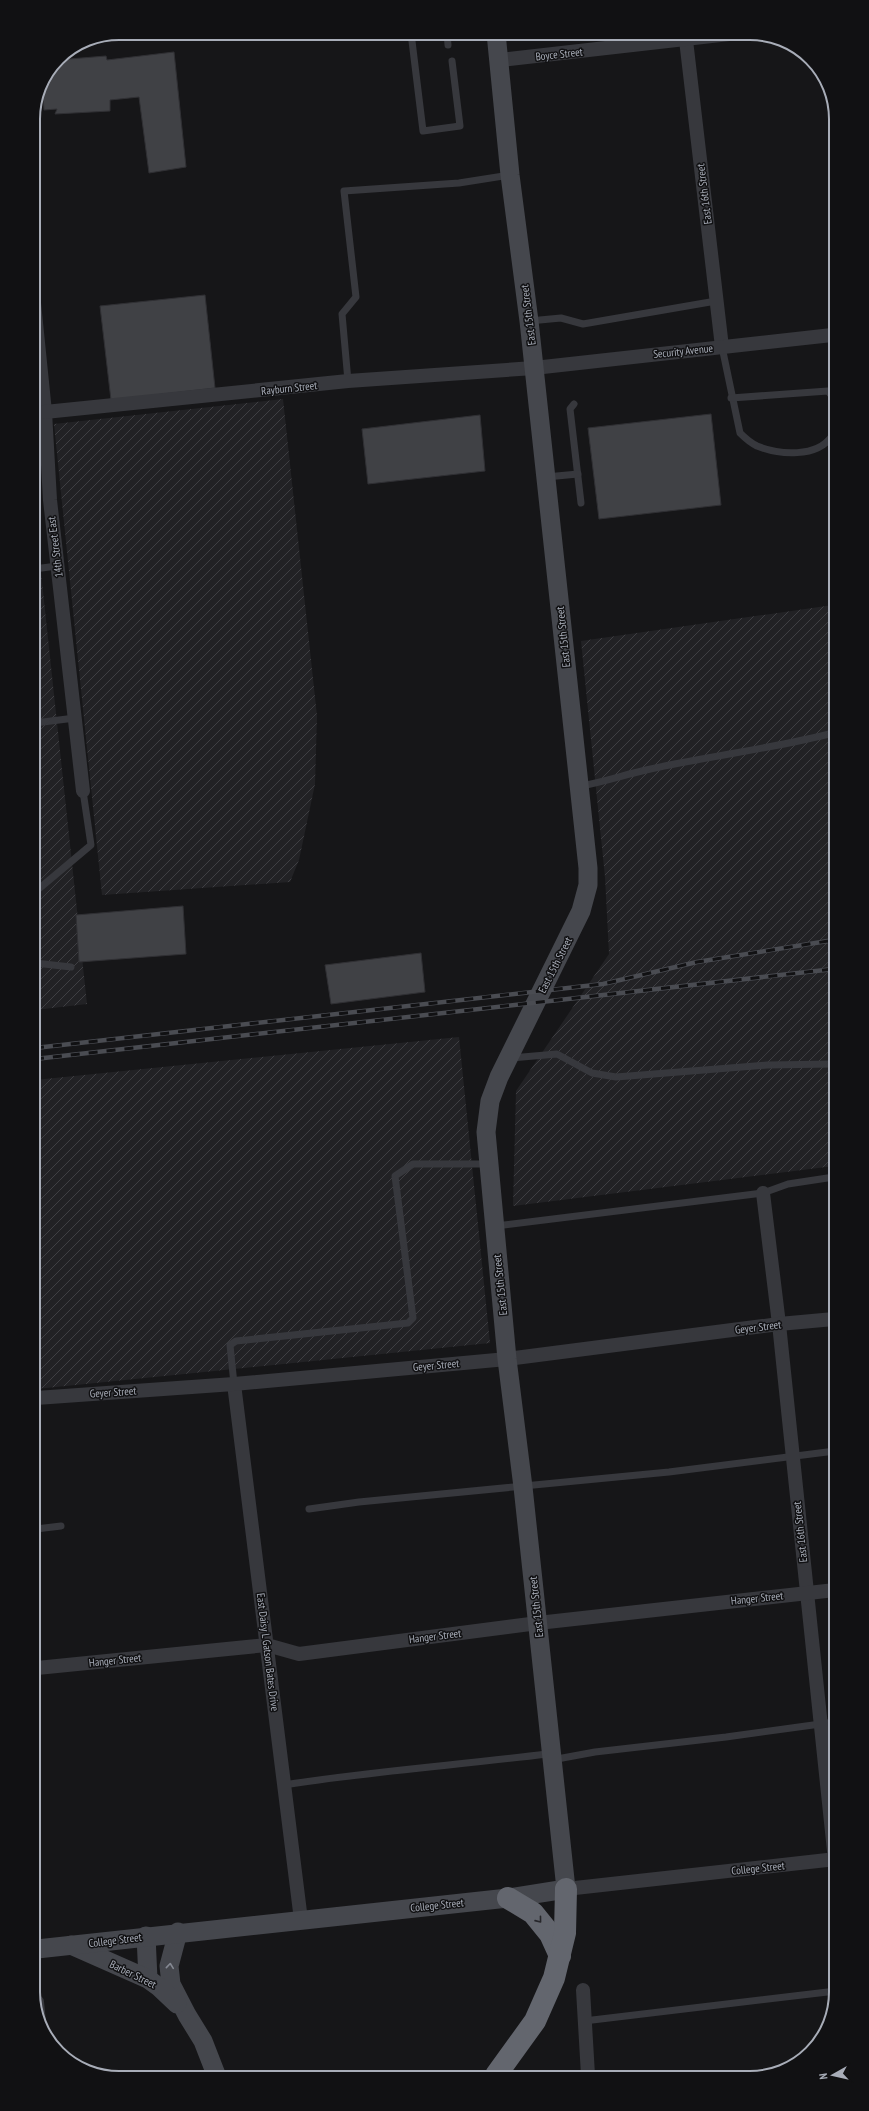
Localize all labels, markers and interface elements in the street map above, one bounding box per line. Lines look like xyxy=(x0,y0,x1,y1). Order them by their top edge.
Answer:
street label: Boyce Street xyxy=(535,45,583,63)
street label: East 16th Street xyxy=(693,163,715,225)
street label: East 15th Street xyxy=(517,284,539,346)
street label: Security Avenue xyxy=(652,341,714,361)
street label: Rayburn Street xyxy=(260,378,318,398)
street label: 14th Street East xyxy=(44,516,66,578)
street label: East 15th Street xyxy=(553,606,573,668)
street label: East 15th Street xyxy=(535,935,575,995)
street label: East 15th Street xyxy=(490,1254,510,1316)
street label: Geyer Street xyxy=(734,1317,782,1337)
street label: Geyer Street xyxy=(412,1356,460,1374)
street label: Geyer Street xyxy=(89,1383,137,1401)
street label: East 16th Street xyxy=(790,1501,810,1563)
street label: East 15th Street xyxy=(526,1576,546,1638)
street label: Hanger Street xyxy=(730,1588,784,1608)
street label: East Daisy L Gatson Bates Drive xyxy=(254,1592,282,1712)
street label: Hanger Street xyxy=(408,1626,462,1646)
street label: Hanger Street xyxy=(88,1650,142,1670)
street label: College Street xyxy=(731,1858,785,1878)
street label: College Street xyxy=(410,1895,464,1915)
one-way arrow xyxy=(534,1916,541,1923)
street label: College Street xyxy=(88,1930,142,1950)
street label: Barber Street xyxy=(107,1957,159,1991)
one-way arrow xyxy=(165,1963,174,1969)
north arrow xyxy=(813,2055,853,2095)
text: N xyxy=(816,2072,830,2080)

